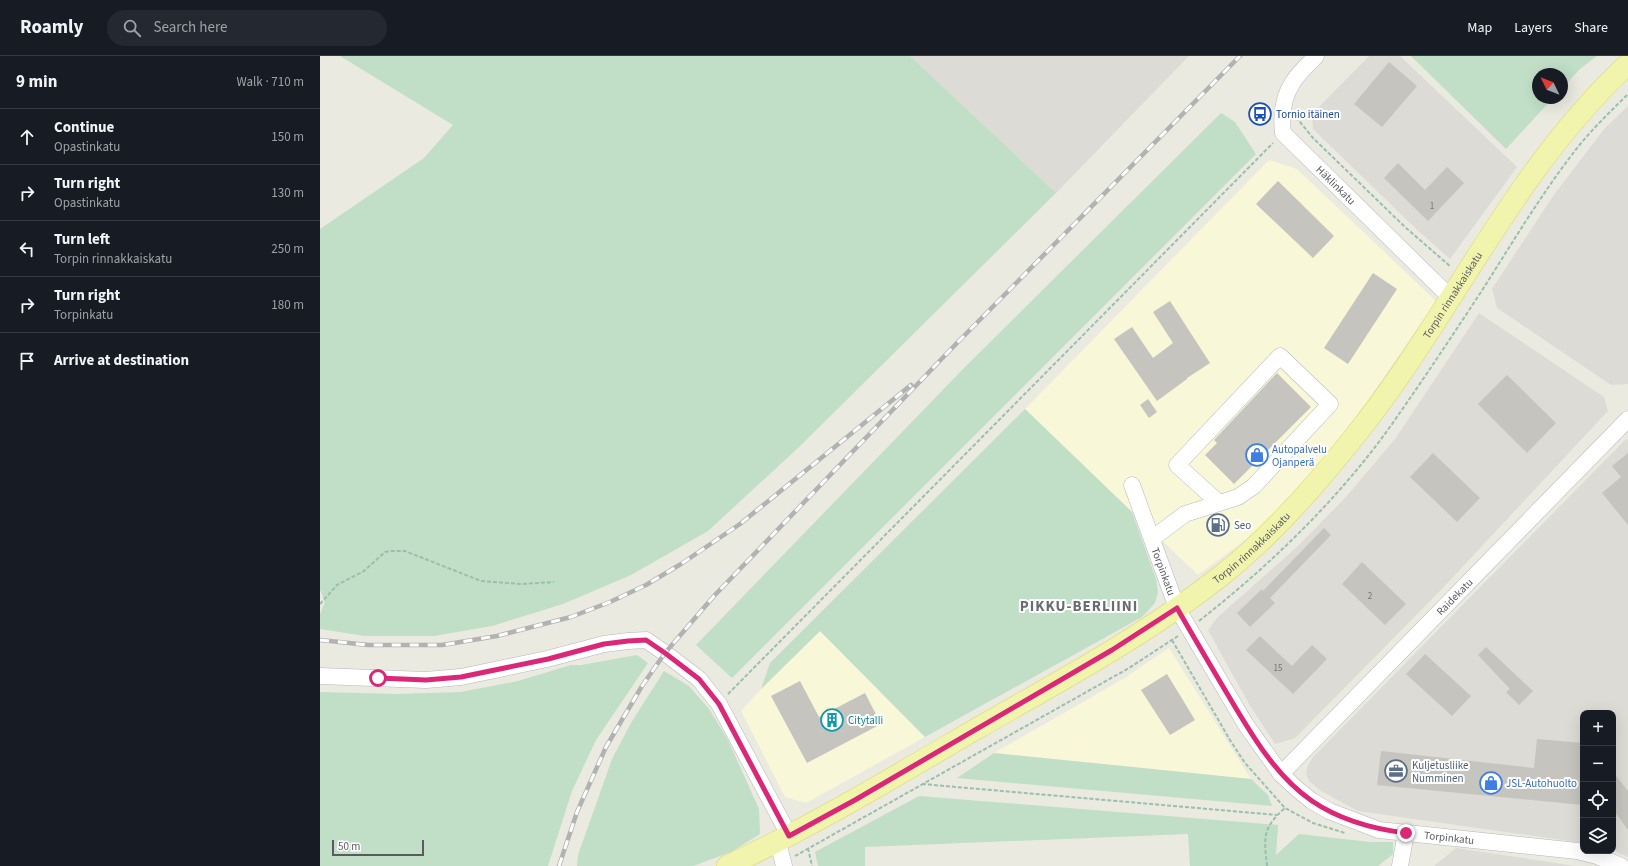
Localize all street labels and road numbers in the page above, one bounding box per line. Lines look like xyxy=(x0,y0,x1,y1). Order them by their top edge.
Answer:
street label: Häklinkatu xyxy=(1313,162,1359,208)
street label: Torpin rinnakkaiskatu xyxy=(1419,249,1486,341)
street label: Torpin rinnakkaiskatu xyxy=(1210,508,1294,587)
street label: Torpinkatu xyxy=(1148,545,1179,598)
street label: Raidekatu xyxy=(1433,575,1476,619)
street label: Torpinkatu xyxy=(1423,827,1475,848)

